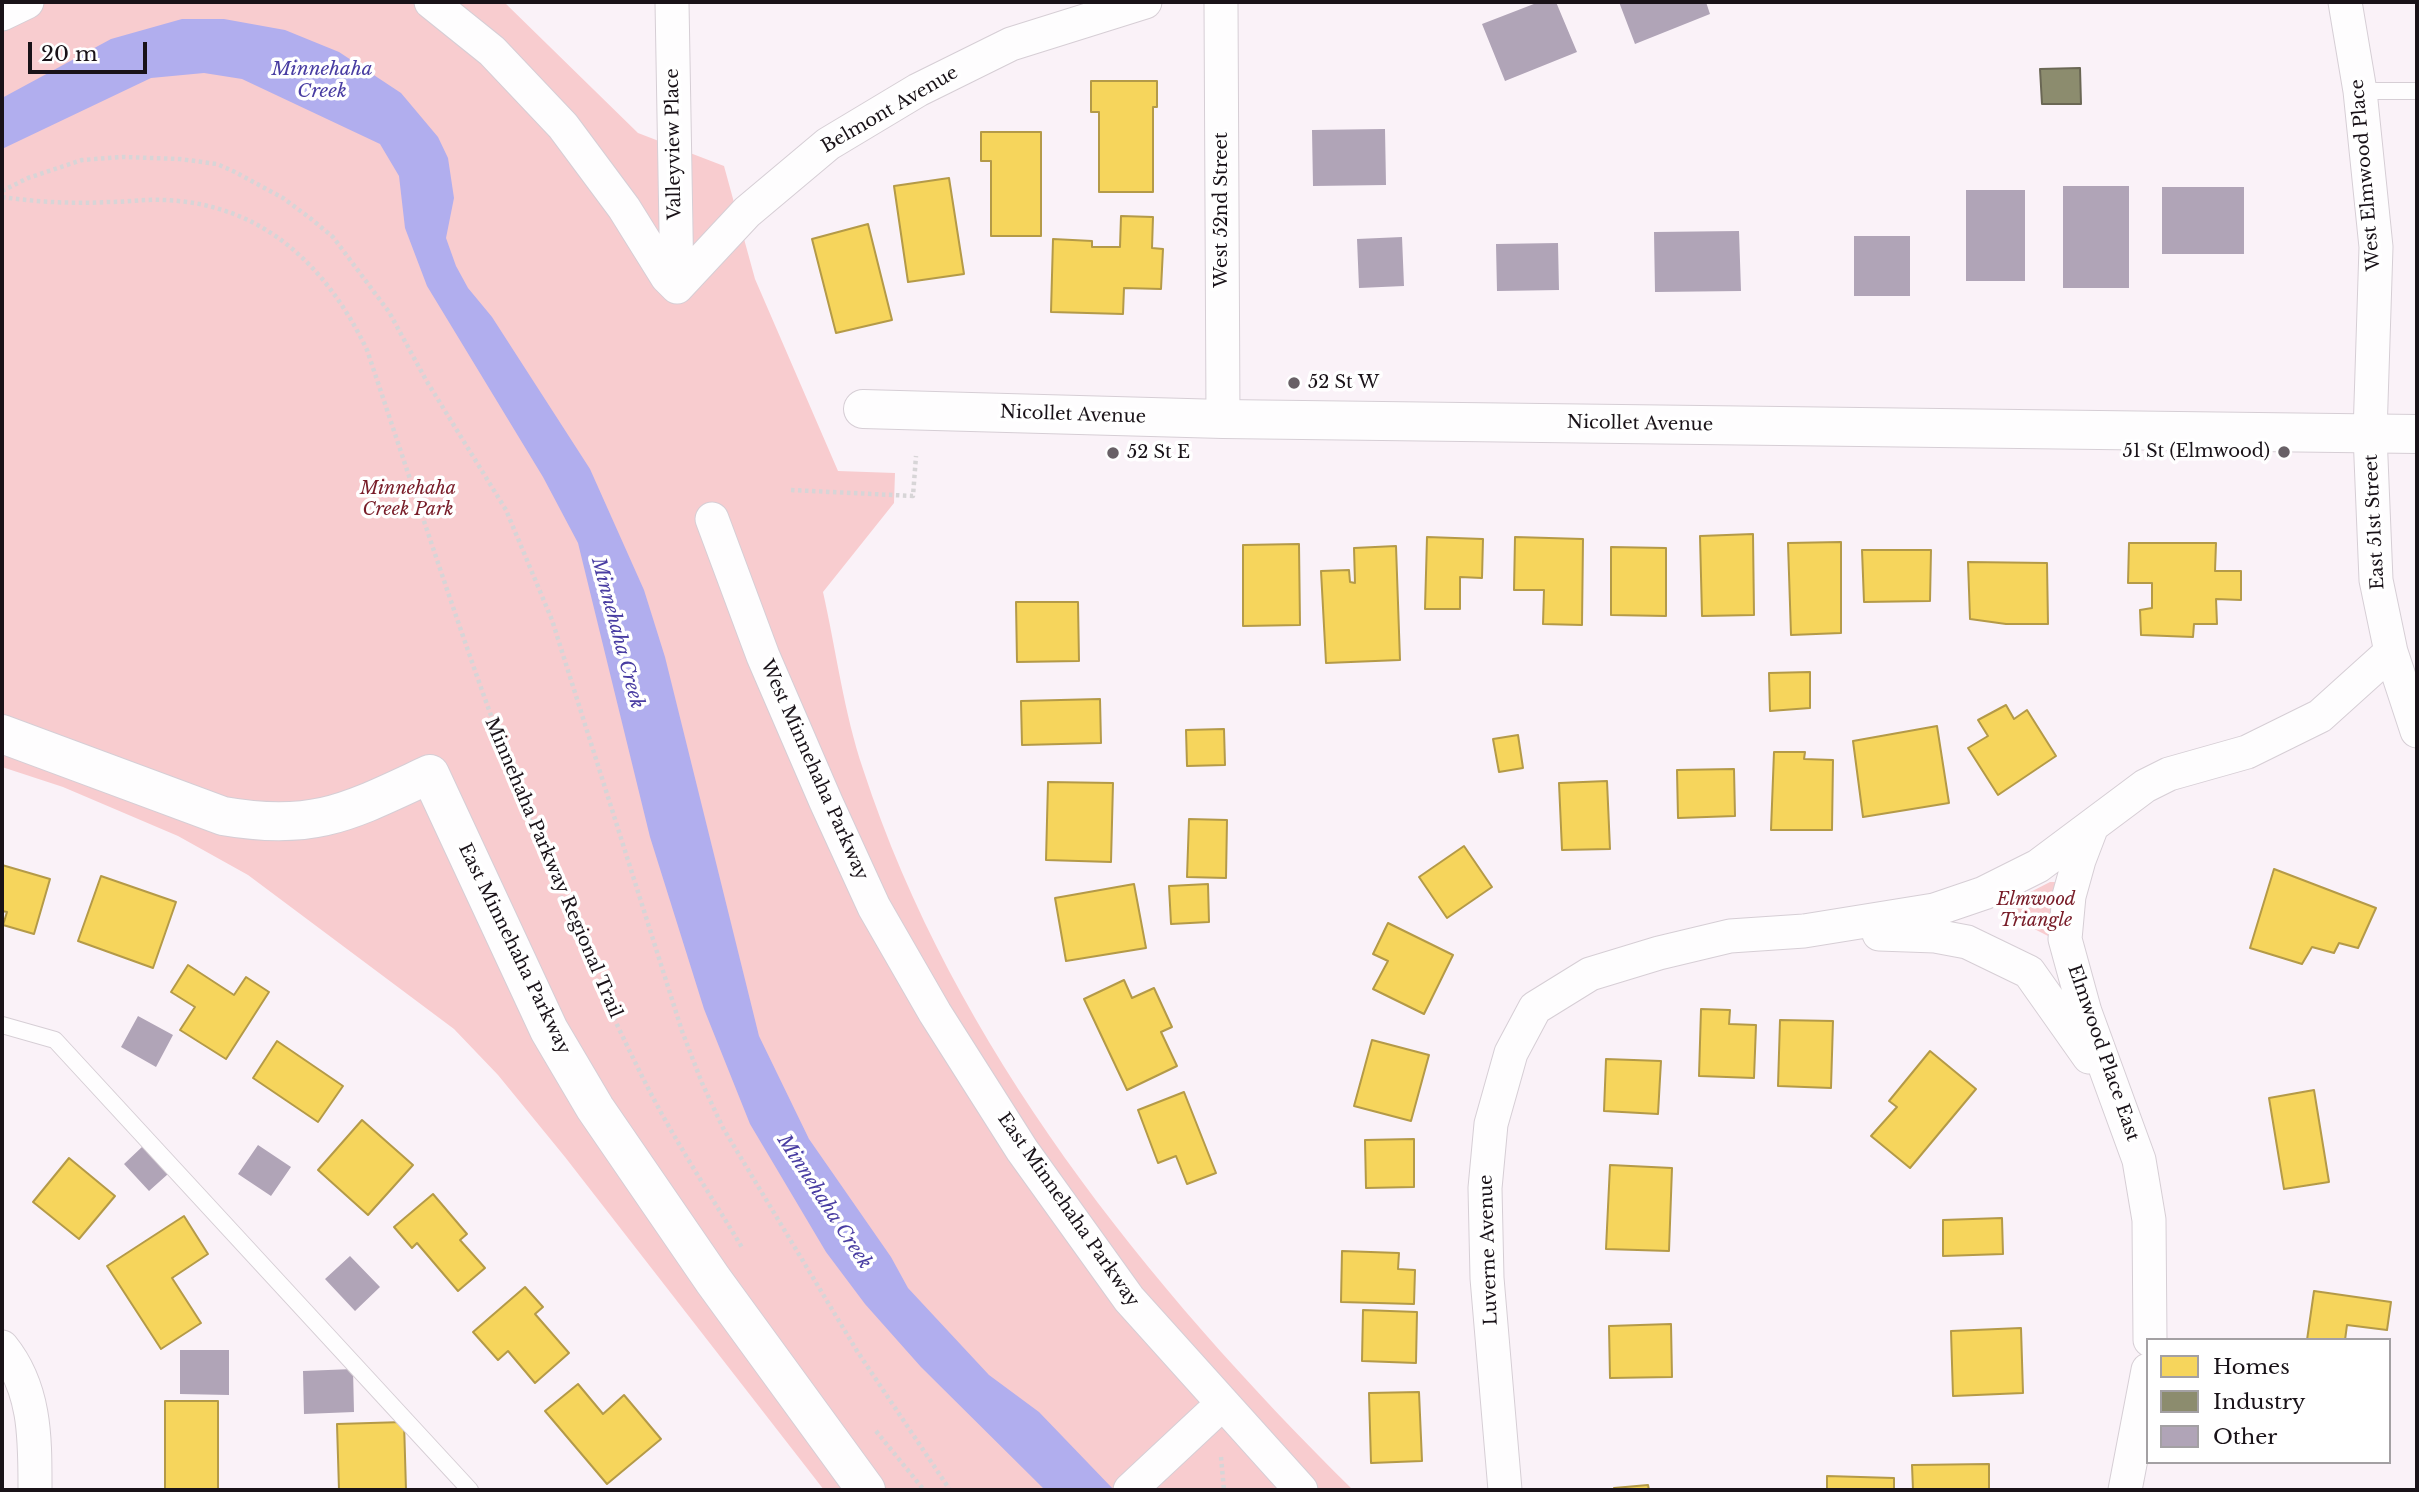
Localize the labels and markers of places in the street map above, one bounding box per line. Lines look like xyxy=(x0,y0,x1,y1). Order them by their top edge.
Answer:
place label: 52 St W xyxy=(1308,372,1379,394)
marker: 52 St W xyxy=(1286,375,1302,391)
place label: 51 St (Elmwood) xyxy=(2123,441,2270,463)
place label: 52 St E xyxy=(1127,442,1190,464)
marker: 51 St (Elmwood) xyxy=(2276,444,2292,460)
marker: 52 St E xyxy=(1105,445,1121,461)

